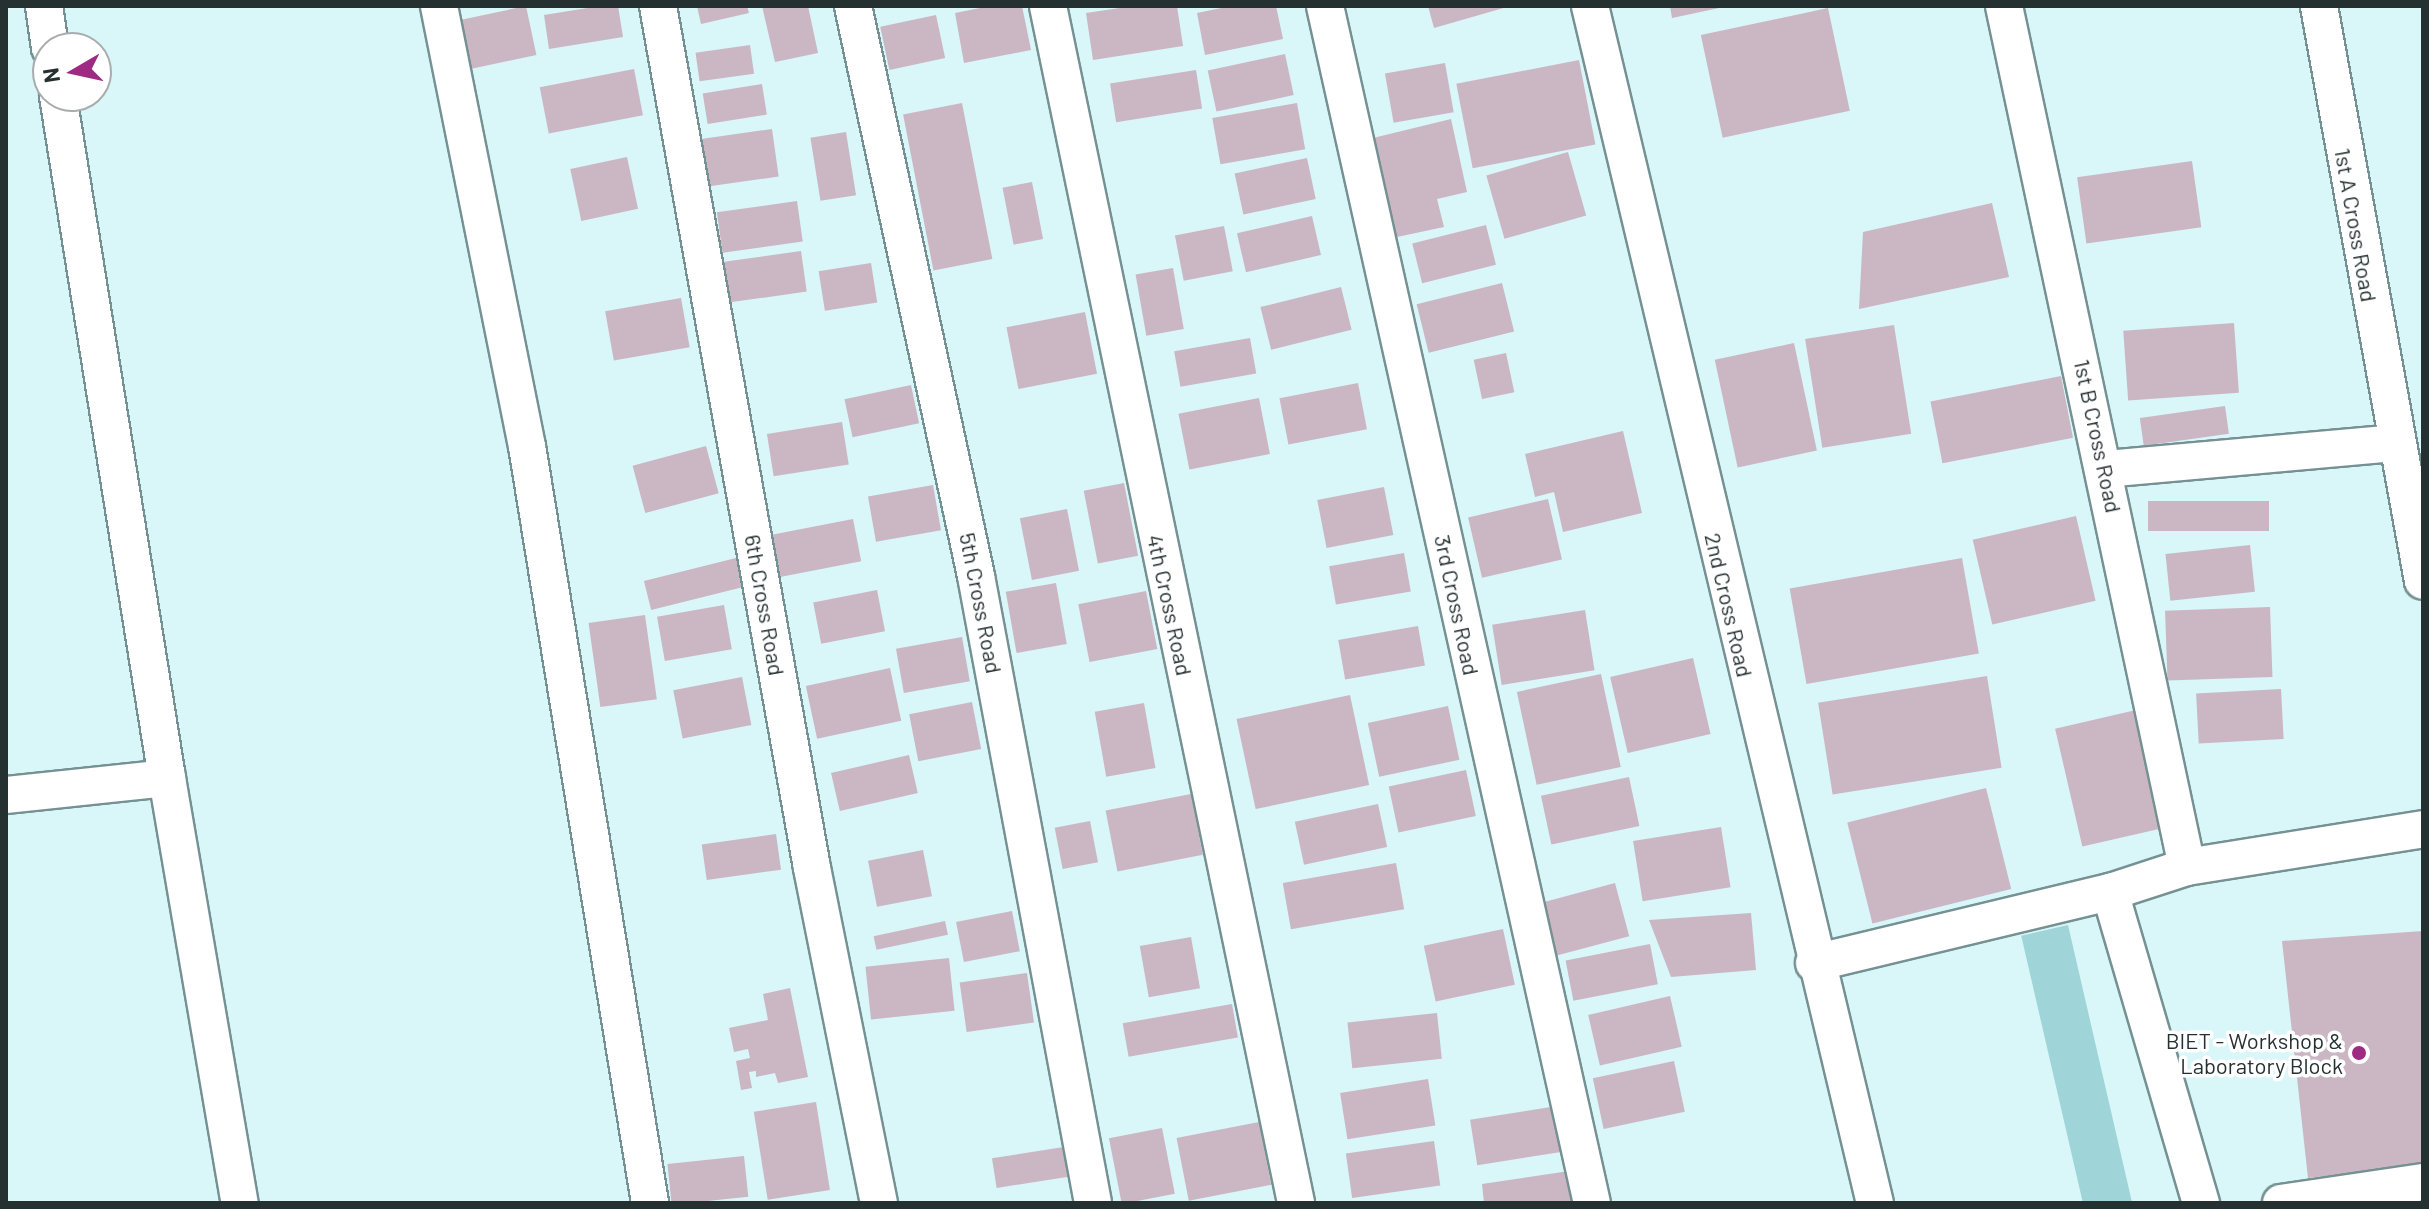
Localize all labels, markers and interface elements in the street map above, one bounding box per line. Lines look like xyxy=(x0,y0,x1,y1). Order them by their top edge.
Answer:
north arrow xyxy=(32,32,112,112)
text: N xyxy=(36,66,64,85)
street label: 1st A Cross Road xyxy=(2329,146,2383,304)
street label: 1st B Cross Road xyxy=(2069,357,2127,515)
street label: 5th Cross Road xyxy=(954,530,1008,676)
street label: 2nd Cross Road xyxy=(1700,530,1758,680)
street label: 6th Cross Road xyxy=(740,532,790,678)
street label: 4th Cross Road xyxy=(1142,532,1198,678)
street label: 3rd Cross Road xyxy=(1429,532,1485,678)
place label: BIET - Workshop & Laboratory Block xyxy=(2166,1027,2343,1078)
marker: BIET - Workshop & Laboratory Block xyxy=(2350,1044,2368,1062)

